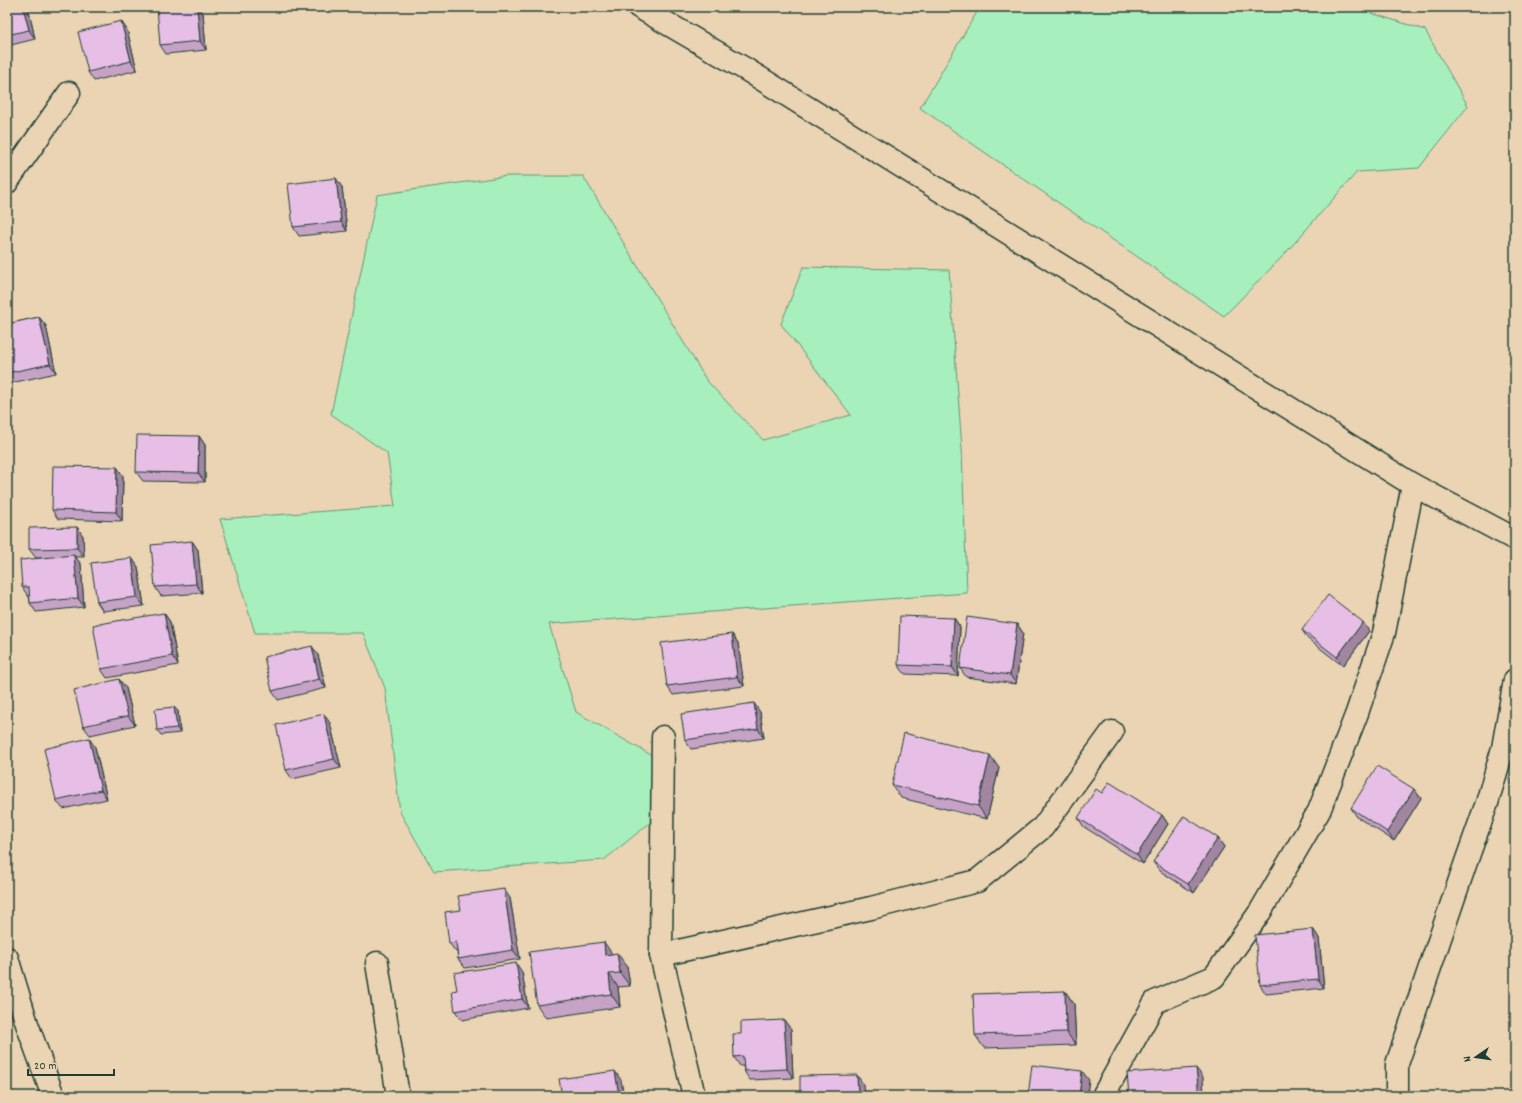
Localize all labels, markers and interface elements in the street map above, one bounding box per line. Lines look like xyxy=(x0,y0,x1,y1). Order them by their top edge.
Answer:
north arrow xyxy=(1456,1037,1496,1077)
scale bar xyxy=(28,1051,114,1077)
text: N xyxy=(1460,1054,1477,1063)
text: 20 m xyxy=(34,1058,57,1075)

